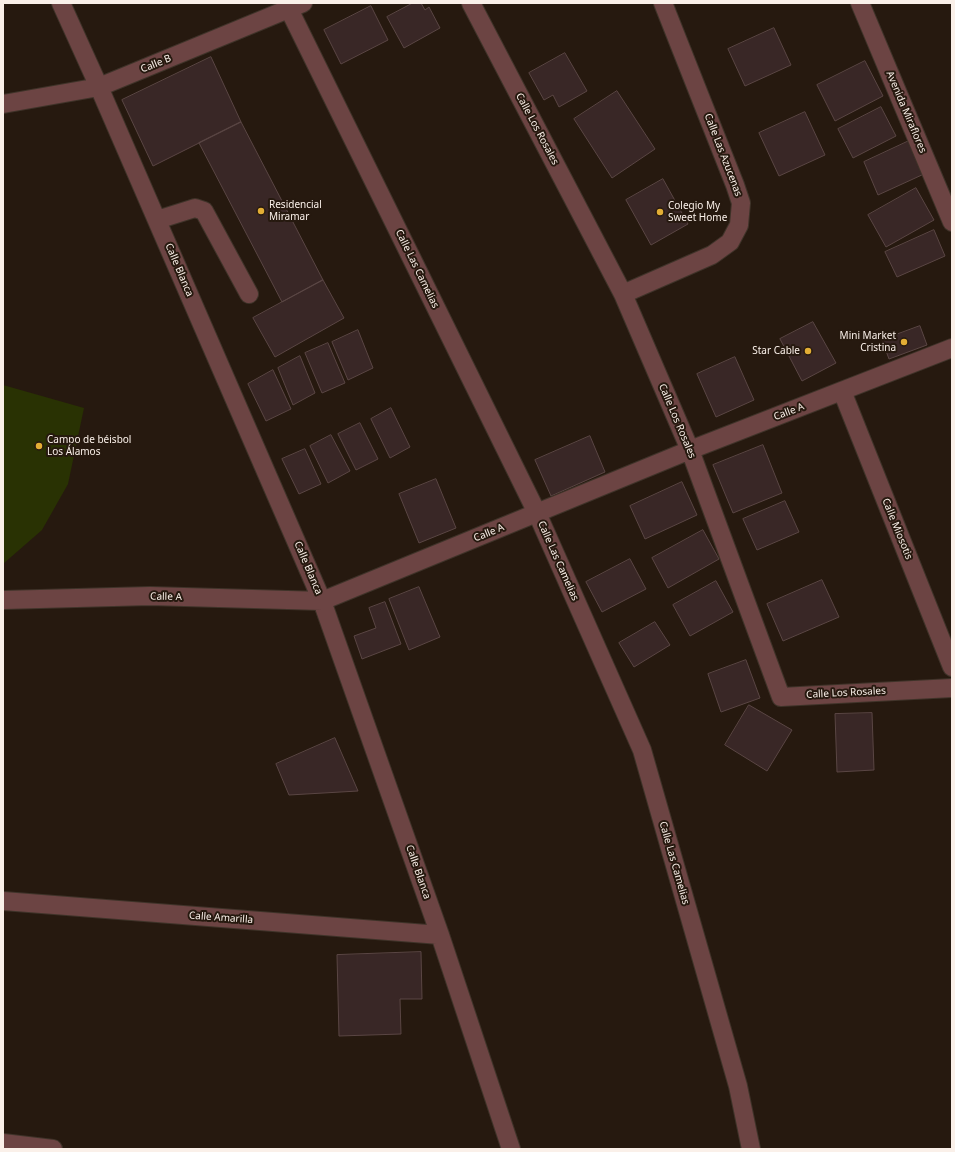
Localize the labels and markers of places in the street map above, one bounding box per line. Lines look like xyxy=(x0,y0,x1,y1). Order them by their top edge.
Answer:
place label: Residencial Miramar xyxy=(269,199,322,222)
place label: Colegio My Sweet Home xyxy=(668,200,727,224)
marker: Residencial Miramar xyxy=(256,206,266,216)
marker: Colegio My Sweet Home xyxy=(655,207,665,217)
place label: Mini Market Cristina xyxy=(840,330,896,354)
marker: Mini Market Cristina xyxy=(899,337,909,347)
place label: Star Cable xyxy=(752,345,800,357)
marker: Star Cable xyxy=(803,346,813,356)
place label: Campo de béisbol Los Álamos xyxy=(47,434,131,458)
marker: Campo de béisbol Los Álamos xyxy=(34,441,44,451)

